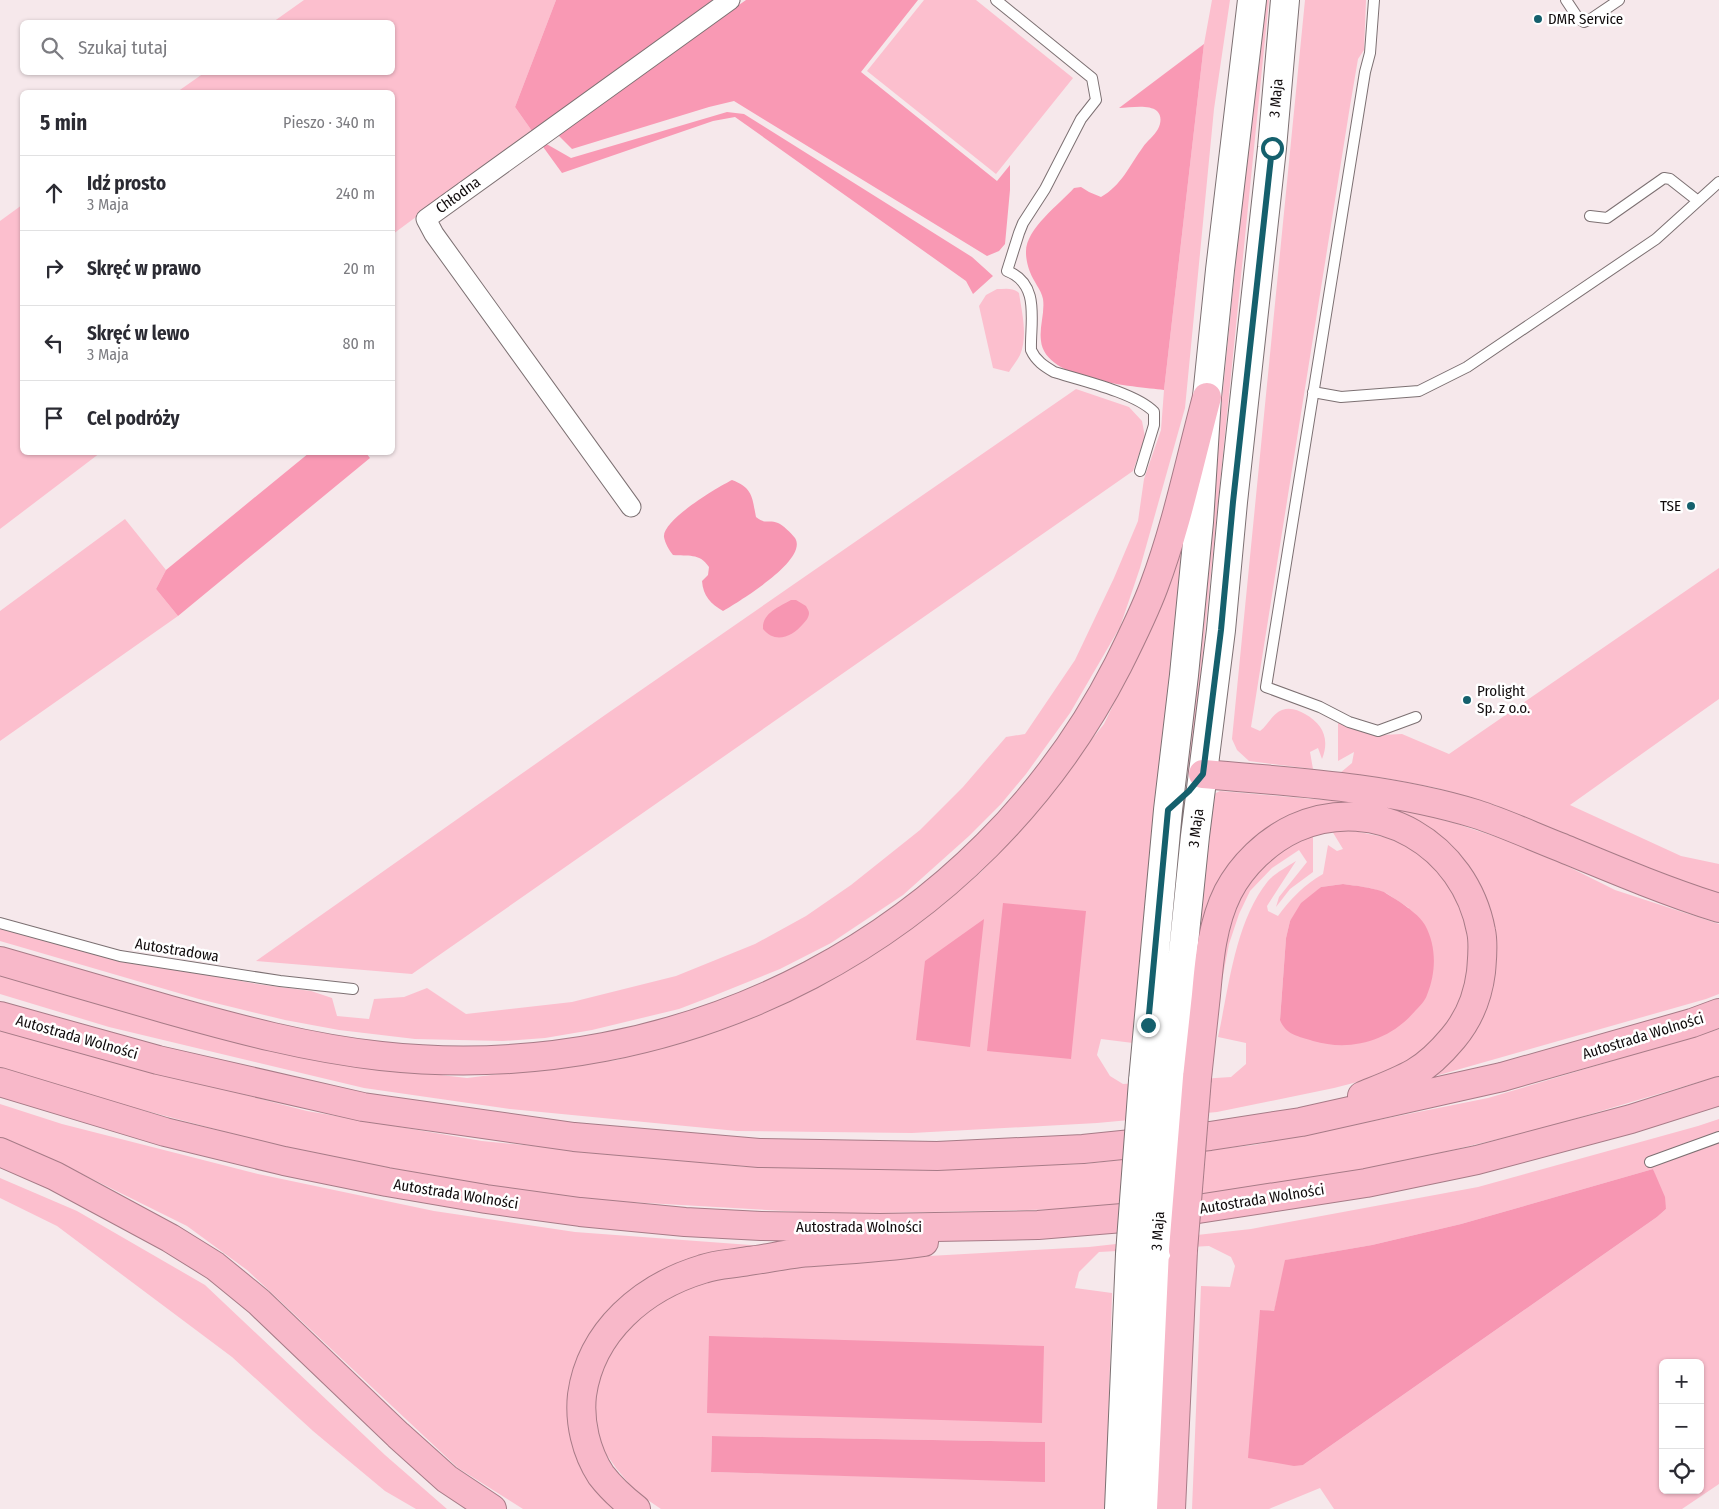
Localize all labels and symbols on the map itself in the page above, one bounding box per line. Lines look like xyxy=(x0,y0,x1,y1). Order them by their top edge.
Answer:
place label: DMR Service xyxy=(1548,10,1623,28)
marker: DMR Service xyxy=(1532,13,1544,25)
street label: 3 Maja xyxy=(1265,78,1287,118)
route start xyxy=(1261,137,1284,160)
street label: Chłodna xyxy=(432,173,484,217)
place label: TSE xyxy=(1660,497,1681,515)
marker: TSE xyxy=(1685,500,1697,512)
place label: Prolight Sp. z o.o. xyxy=(1477,682,1530,717)
marker: Prolight Sp. z o.o. xyxy=(1461,694,1473,706)
street label: 3 Maja xyxy=(1185,807,1207,849)
street label: Autostradowa xyxy=(134,934,220,966)
street label: Autostrada Wolności xyxy=(1580,1009,1706,1063)
street label: Autostrada Wolności xyxy=(14,1011,140,1063)
route end xyxy=(1137,1014,1160,1037)
street label: Autostrada Wolności xyxy=(392,1175,520,1213)
street label: Autostrada Wolności xyxy=(1198,1180,1326,1218)
street label: 3 Maja xyxy=(1148,1211,1168,1251)
street label: Autostrada Wolności xyxy=(796,1218,922,1236)

